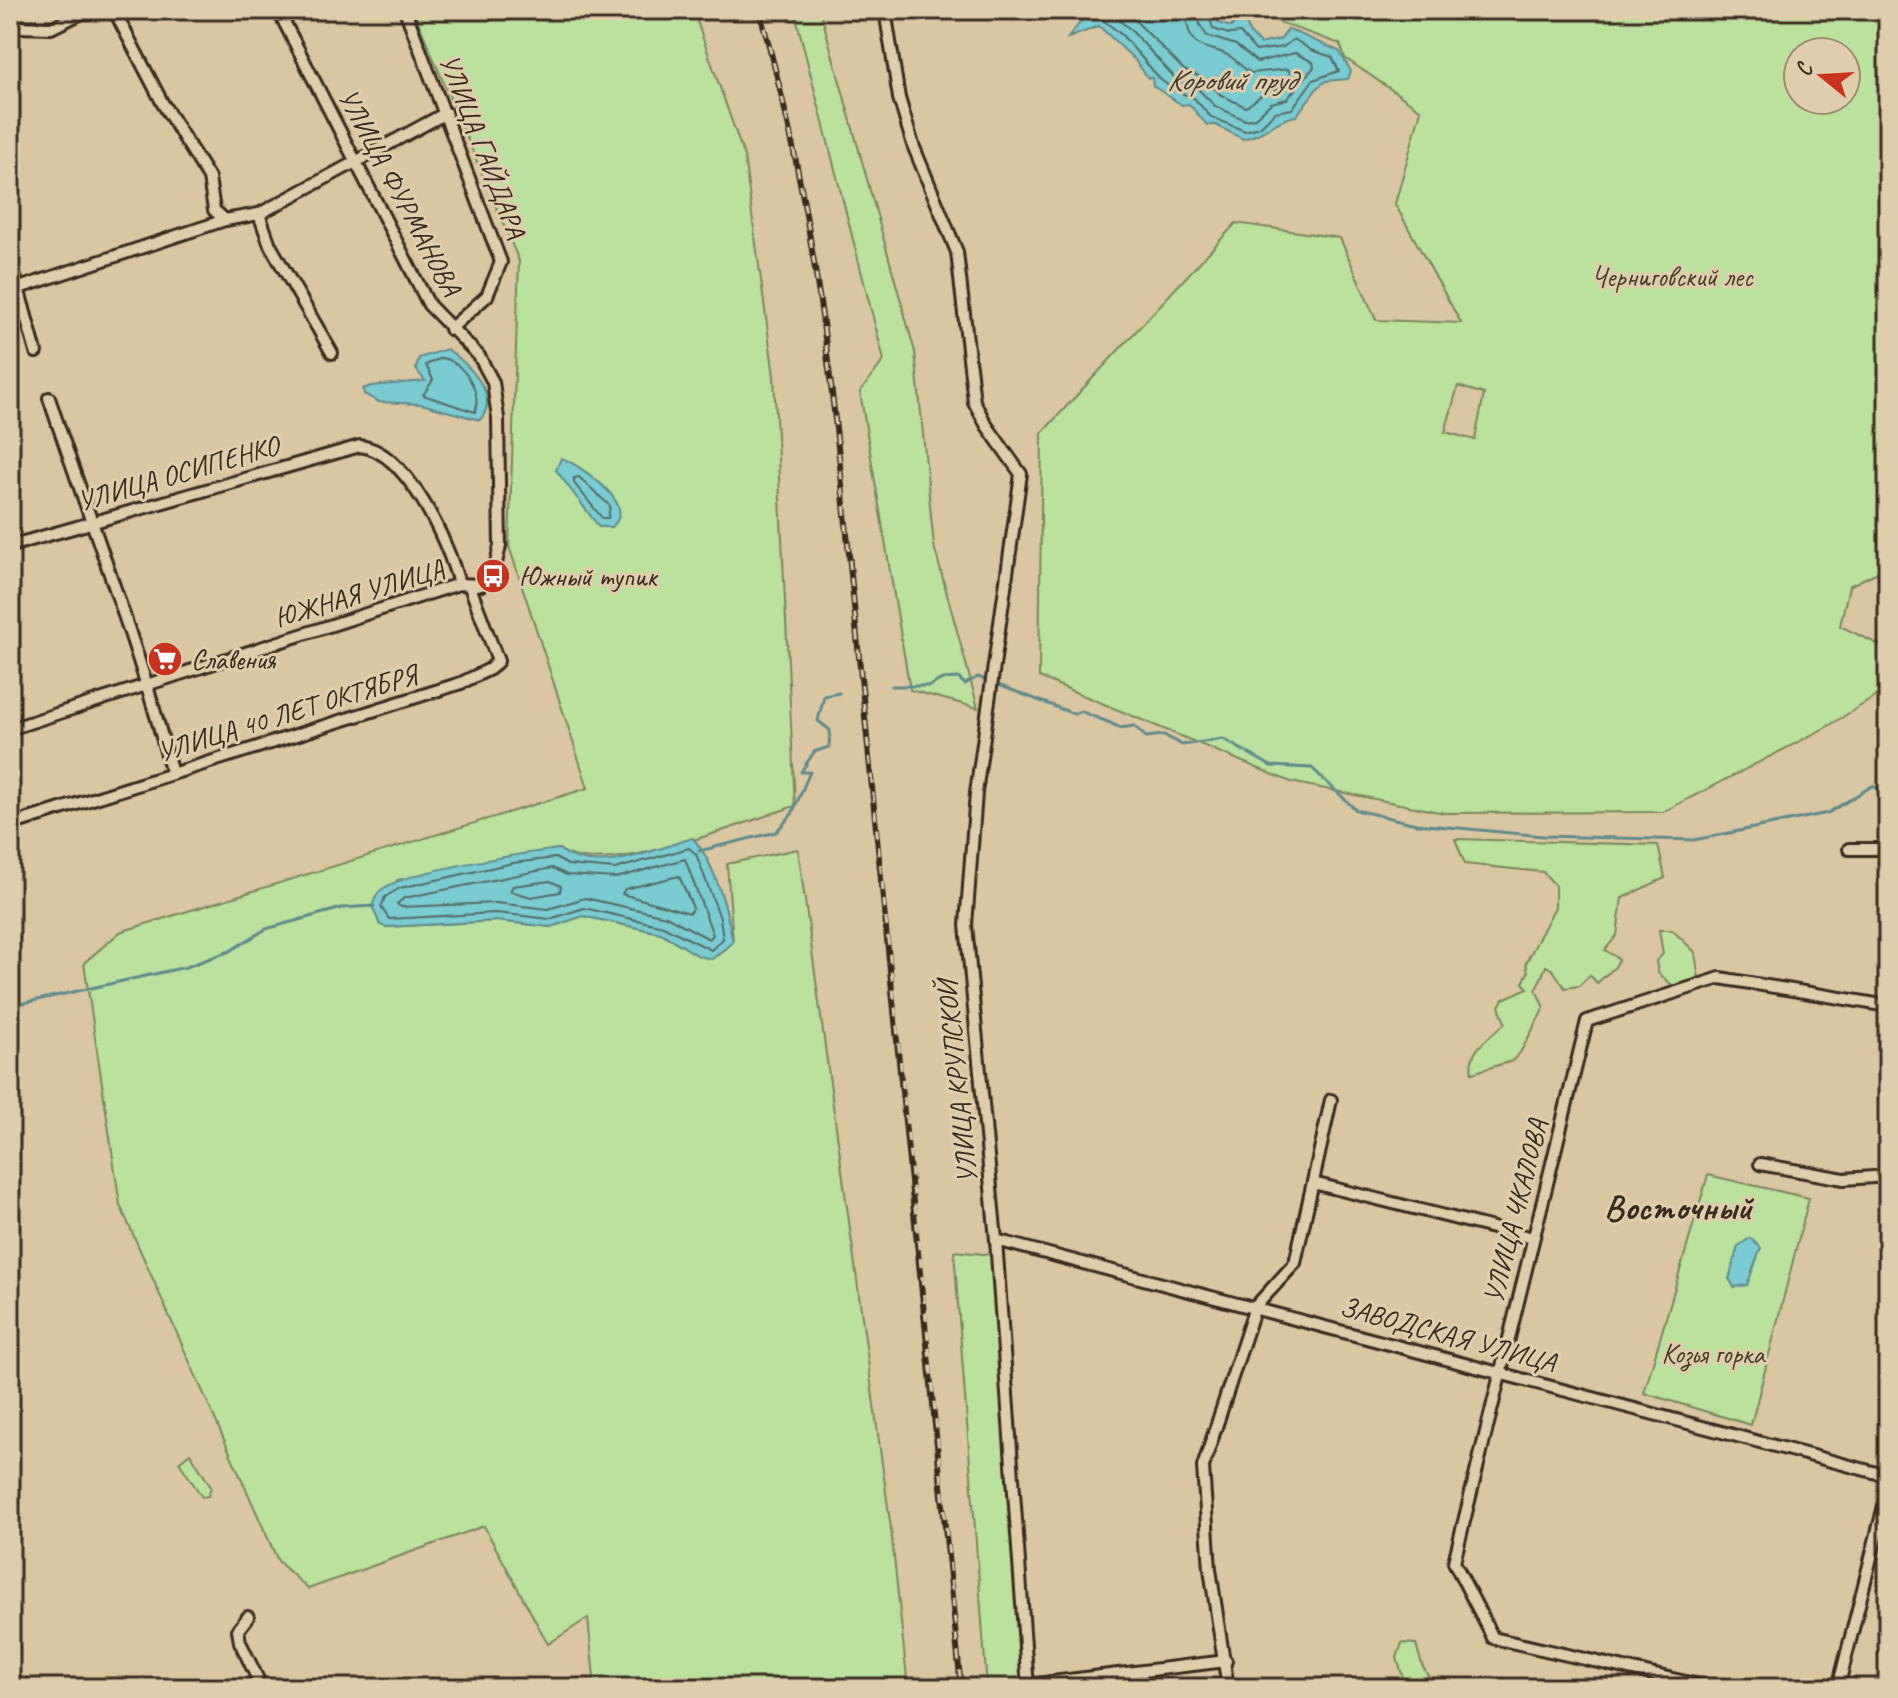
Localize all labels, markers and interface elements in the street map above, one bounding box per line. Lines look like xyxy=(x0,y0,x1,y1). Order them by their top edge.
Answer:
north arrow xyxy=(1782,36,1862,116)
street label: УЛИЦА ГАЙДАРА xyxy=(432,49,534,244)
text: С xyxy=(1789,58,1820,80)
water label: Коровий пруд xyxy=(1167,61,1301,99)
street label: УЛИЦА ФУРМАНОВА xyxy=(331,83,470,303)
park label: Черниговский лес xyxy=(1591,259,1754,294)
street label: УЛИЦА ОСИПЕНКО xyxy=(73,427,286,518)
street label: ЮЖНАЯ УЛИЦА xyxy=(270,550,449,635)
bus stop icon: Южный тупик xyxy=(474,557,512,595)
place label: Южный тупик xyxy=(519,559,658,594)
supermarket icon: Славения xyxy=(146,640,184,678)
place label: Славения xyxy=(191,642,276,677)
street label: УЛИЦА 40 ЛЕТ ОКТЯБРЯ xyxy=(153,656,425,769)
street label: УЛИЦА КРУПСКОЙ xyxy=(928,974,985,1185)
street label: УЛИЦА ЧКАЛОВА xyxy=(1475,1114,1555,1307)
district label: Восточный xyxy=(1604,1184,1755,1230)
street label: ЗАВОДСКАЯ УЛИЦА xyxy=(1336,1288,1562,1380)
park label: Козья горка xyxy=(1661,1336,1766,1372)

